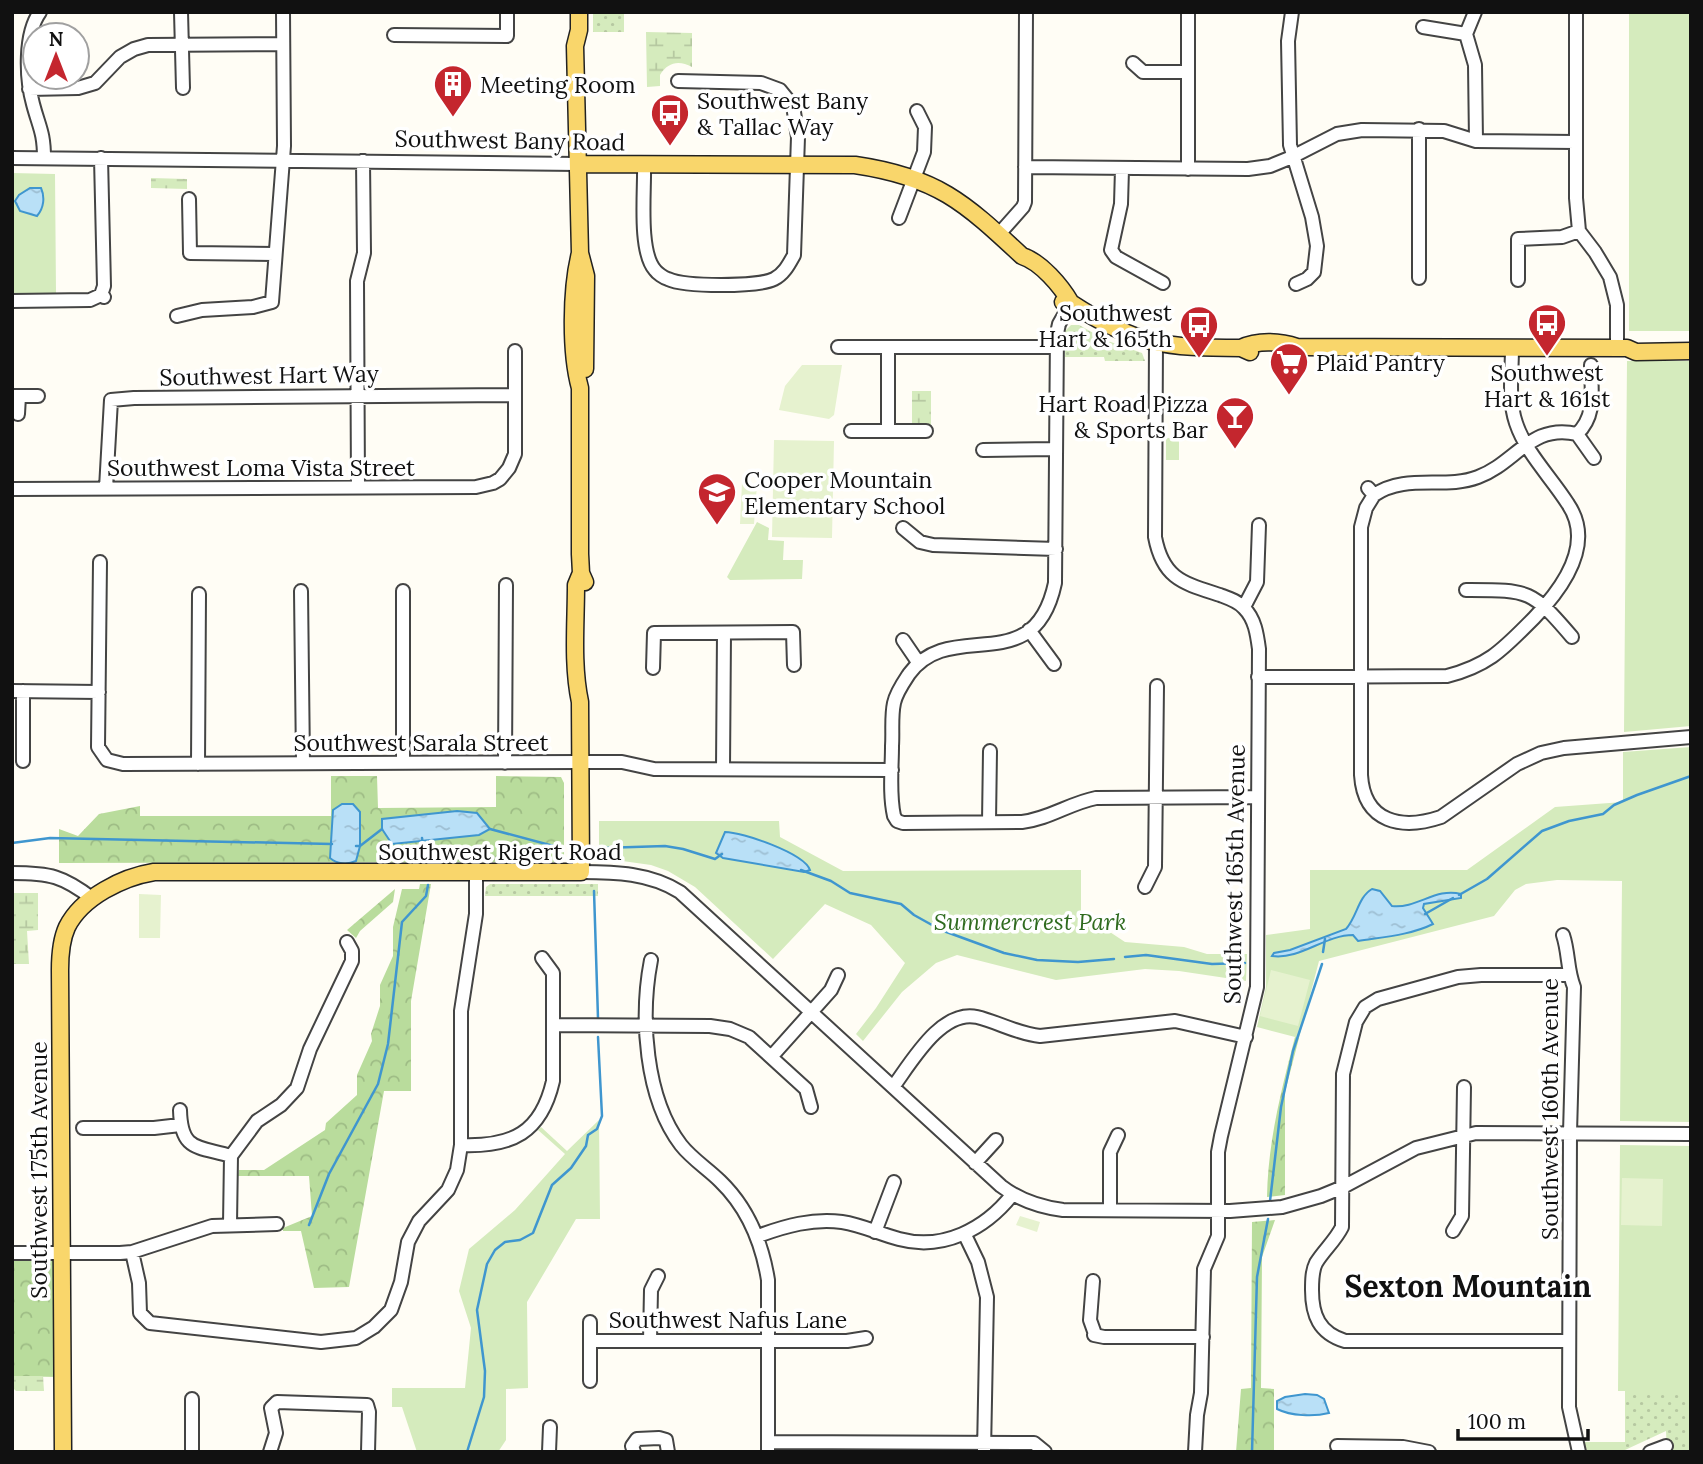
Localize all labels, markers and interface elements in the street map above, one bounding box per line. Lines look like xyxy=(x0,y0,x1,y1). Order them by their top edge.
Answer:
north arrow xyxy=(21,21,91,91)
text: N xyxy=(49,27,64,51)
building icon: Meeting Room xyxy=(432,63,474,118)
place label: Meeting Room xyxy=(480,70,635,99)
place label: Southwest Bany & Tallac Way xyxy=(697,86,869,141)
bus stop icon: Southwest Bany & Tallac Way xyxy=(649,92,691,147)
street label: Southwest Bany Road xyxy=(394,123,626,157)
place label: Southwest Hart & 165th xyxy=(1038,298,1172,353)
bus stop icon: Southwest Hart & 161st xyxy=(1526,302,1568,357)
bus stop icon: Southwest Hart & 165th xyxy=(1178,304,1220,359)
supermarket icon: Plaid Pantry xyxy=(1268,341,1310,396)
place label: Plaid Pantry xyxy=(1316,348,1446,377)
place label: Southwest Hart & 161st xyxy=(1484,358,1610,413)
street label: Southwest Hart Way xyxy=(159,359,380,391)
place label: Hart Road Pizza & Sports Bar xyxy=(1038,389,1208,444)
bar icon: Hart Road Pizza & Sports Bar xyxy=(1214,395,1256,450)
street label: Southwest Loma Vista Street xyxy=(107,453,415,482)
place label: Cooper Mountain Elementary School xyxy=(744,465,945,520)
school or university icon: Cooper Mountain Elementary School xyxy=(696,471,738,526)
street label: Southwest Sarala Street xyxy=(294,728,549,757)
street label: Southwest 165th Avenue xyxy=(1217,744,1251,1004)
street label: Southwest Rigert Road xyxy=(378,837,622,866)
park label: Summercrest Park xyxy=(934,907,1126,936)
street label: Southwest 160th Avenue xyxy=(1535,978,1564,1240)
street label: Southwest 175th Avenue xyxy=(24,1041,53,1299)
district label: Sexton Mountain xyxy=(1345,1267,1591,1305)
street label: Southwest Nafus Lane xyxy=(609,1305,847,1334)
scale bar xyxy=(1458,1398,1588,1442)
text: 100 m xyxy=(1468,1408,1526,1435)

